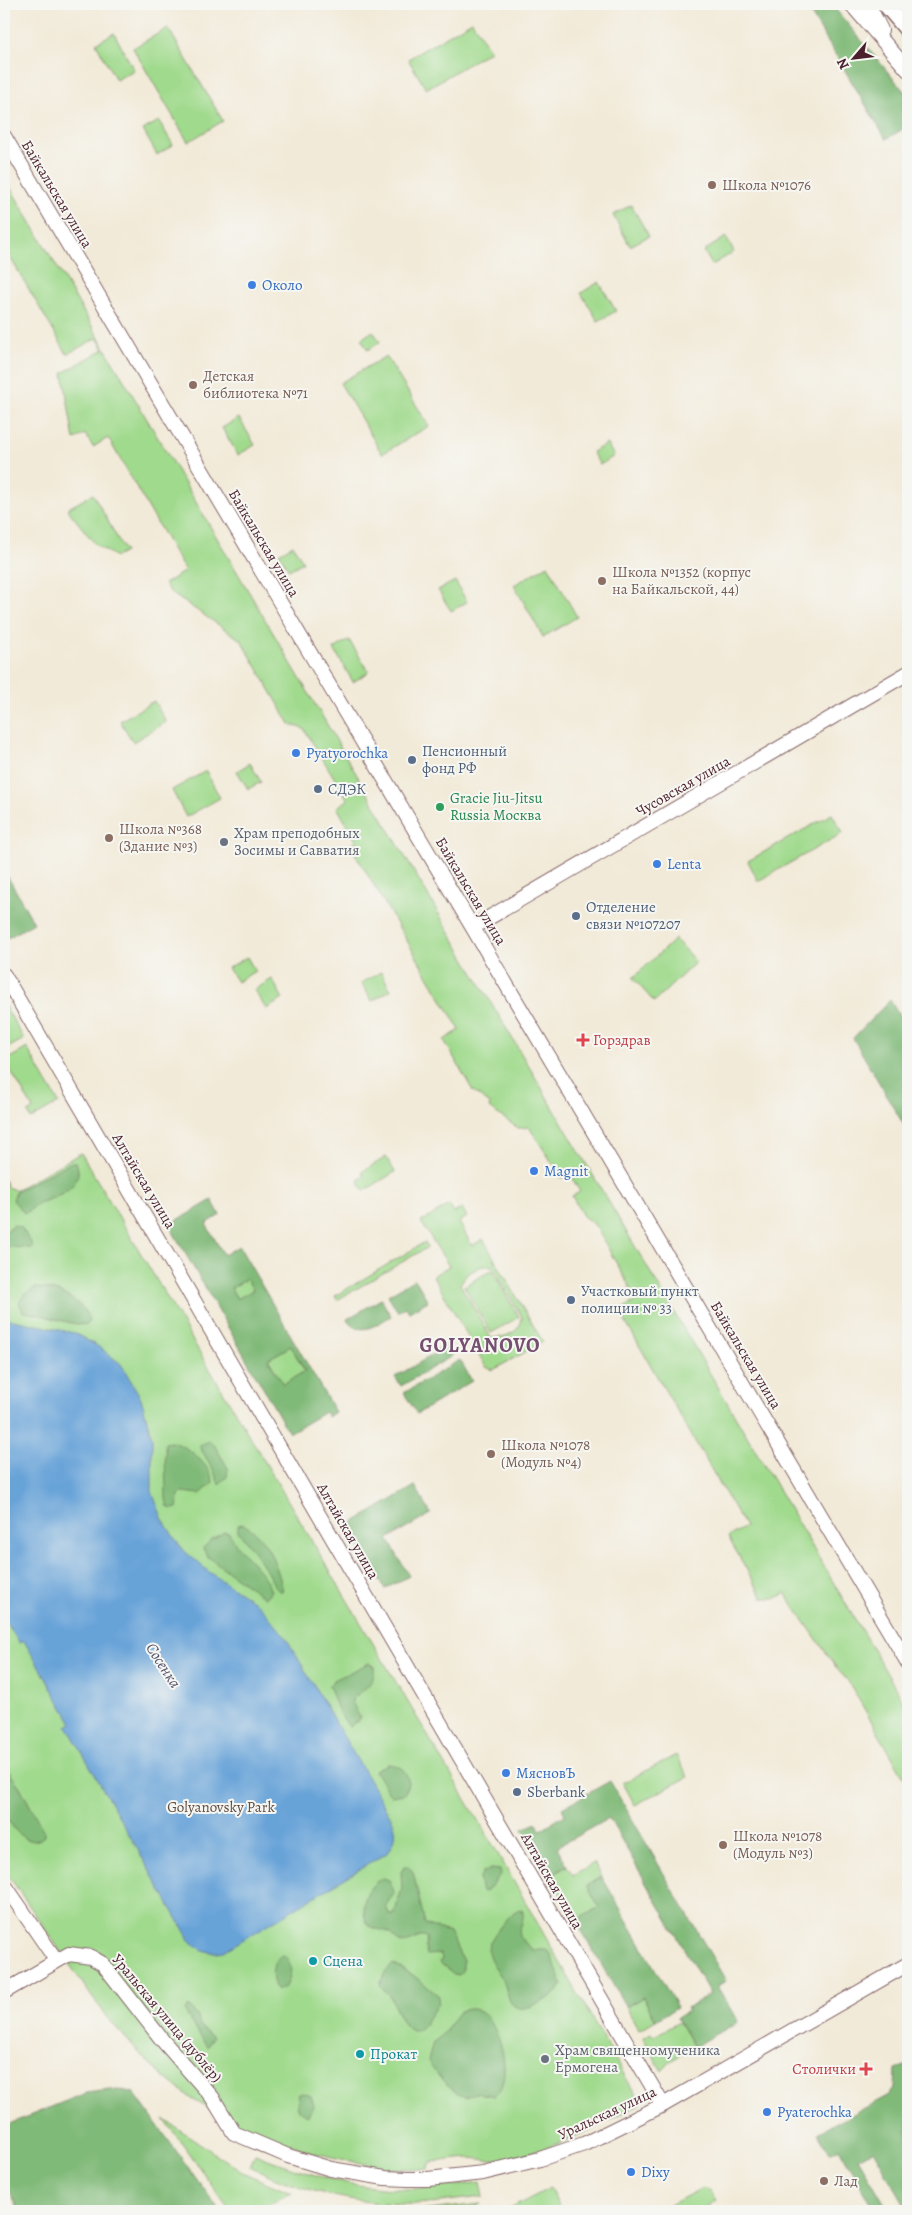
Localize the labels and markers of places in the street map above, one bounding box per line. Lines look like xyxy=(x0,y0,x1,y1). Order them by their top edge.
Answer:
place label: Школа №1076 xyxy=(722,175,811,195)
marker: Школа №1076 xyxy=(706,179,718,191)
place label: Около xyxy=(262,275,303,295)
marker: Около xyxy=(246,279,258,291)
place label: Детская библиотека №71 xyxy=(203,366,308,403)
marker: Детская библиотека №71 xyxy=(187,379,199,391)
place label: Школа №1352 (корпус на Байкальской, 44) xyxy=(612,562,751,599)
marker: Школа №1352 (корпус на Байкальской, 44) xyxy=(596,575,608,587)
place label: Пенсионный фонд РФ xyxy=(422,741,507,778)
place label: Pyatyorochka xyxy=(306,743,388,763)
marker: Pyatyorochka xyxy=(290,747,302,759)
marker: Пенсионный фонд РФ xyxy=(406,754,418,766)
place label: СДЭК xyxy=(328,779,366,799)
marker: СДЭК xyxy=(312,783,324,795)
place label: Gracie Jiu-Jitsu Russia Москва xyxy=(450,788,544,825)
marker: Gracie Jiu-Jitsu Russia Москва xyxy=(434,801,446,813)
place label: Школа №368 (Здание №3) xyxy=(119,819,202,856)
place label: Храм преподобных Зосимы и Савватия xyxy=(234,823,360,860)
marker: Школа №368 (Здание №3) xyxy=(103,832,115,844)
marker: Храм преподобных Зосимы и Савватия xyxy=(218,836,230,848)
place label: Lenta xyxy=(667,854,702,874)
marker: Lenta xyxy=(651,858,663,870)
place label: Отделение связи №107207 xyxy=(586,897,681,934)
marker: Отделение связи №107207 xyxy=(570,910,582,922)
place label: Горздрав xyxy=(593,1030,651,1050)
marker: Горздрав xyxy=(577,1034,589,1046)
place label: Magnit xyxy=(544,1161,589,1181)
marker: Magnit xyxy=(528,1165,540,1177)
place label: Участковый пункт полиции № 33 xyxy=(581,1281,699,1318)
marker: Участковый пункт полиции № 33 xyxy=(565,1294,577,1306)
place label: Школа №1078 (Модуль №4) xyxy=(501,1435,590,1472)
marker: Школа №1078 (Модуль №4) xyxy=(485,1448,497,1460)
place label: МясновЪ xyxy=(516,1763,575,1783)
marker: МясновЪ xyxy=(500,1767,512,1779)
place label: Sberbank xyxy=(527,1782,586,1802)
marker: Sberbank xyxy=(511,1786,523,1798)
place label: Школа №1078 (Модуль №3) xyxy=(733,1826,822,1863)
marker: Школа №1078 (Модуль №3) xyxy=(717,1839,729,1851)
place label: Сцена xyxy=(323,1951,363,1971)
marker: Сцена xyxy=(307,1955,319,1967)
place label: Храм священномученика Ермогена xyxy=(555,2040,720,2077)
place label: Прокат xyxy=(370,2044,418,2064)
marker: Прокат xyxy=(354,2048,366,2060)
marker: Храм священномученика Ермогена xyxy=(539,2053,551,2065)
place label: Столички xyxy=(792,2059,856,2079)
marker: Столички xyxy=(860,2063,872,2075)
place label: Pyaterochka xyxy=(777,2102,852,2122)
marker: Pyaterochka xyxy=(761,2106,773,2118)
place label: Dixy xyxy=(641,2162,670,2182)
marker: Dixy xyxy=(625,2166,637,2178)
place label: Лад xyxy=(834,2171,858,2191)
marker: Лад xyxy=(818,2175,830,2187)

